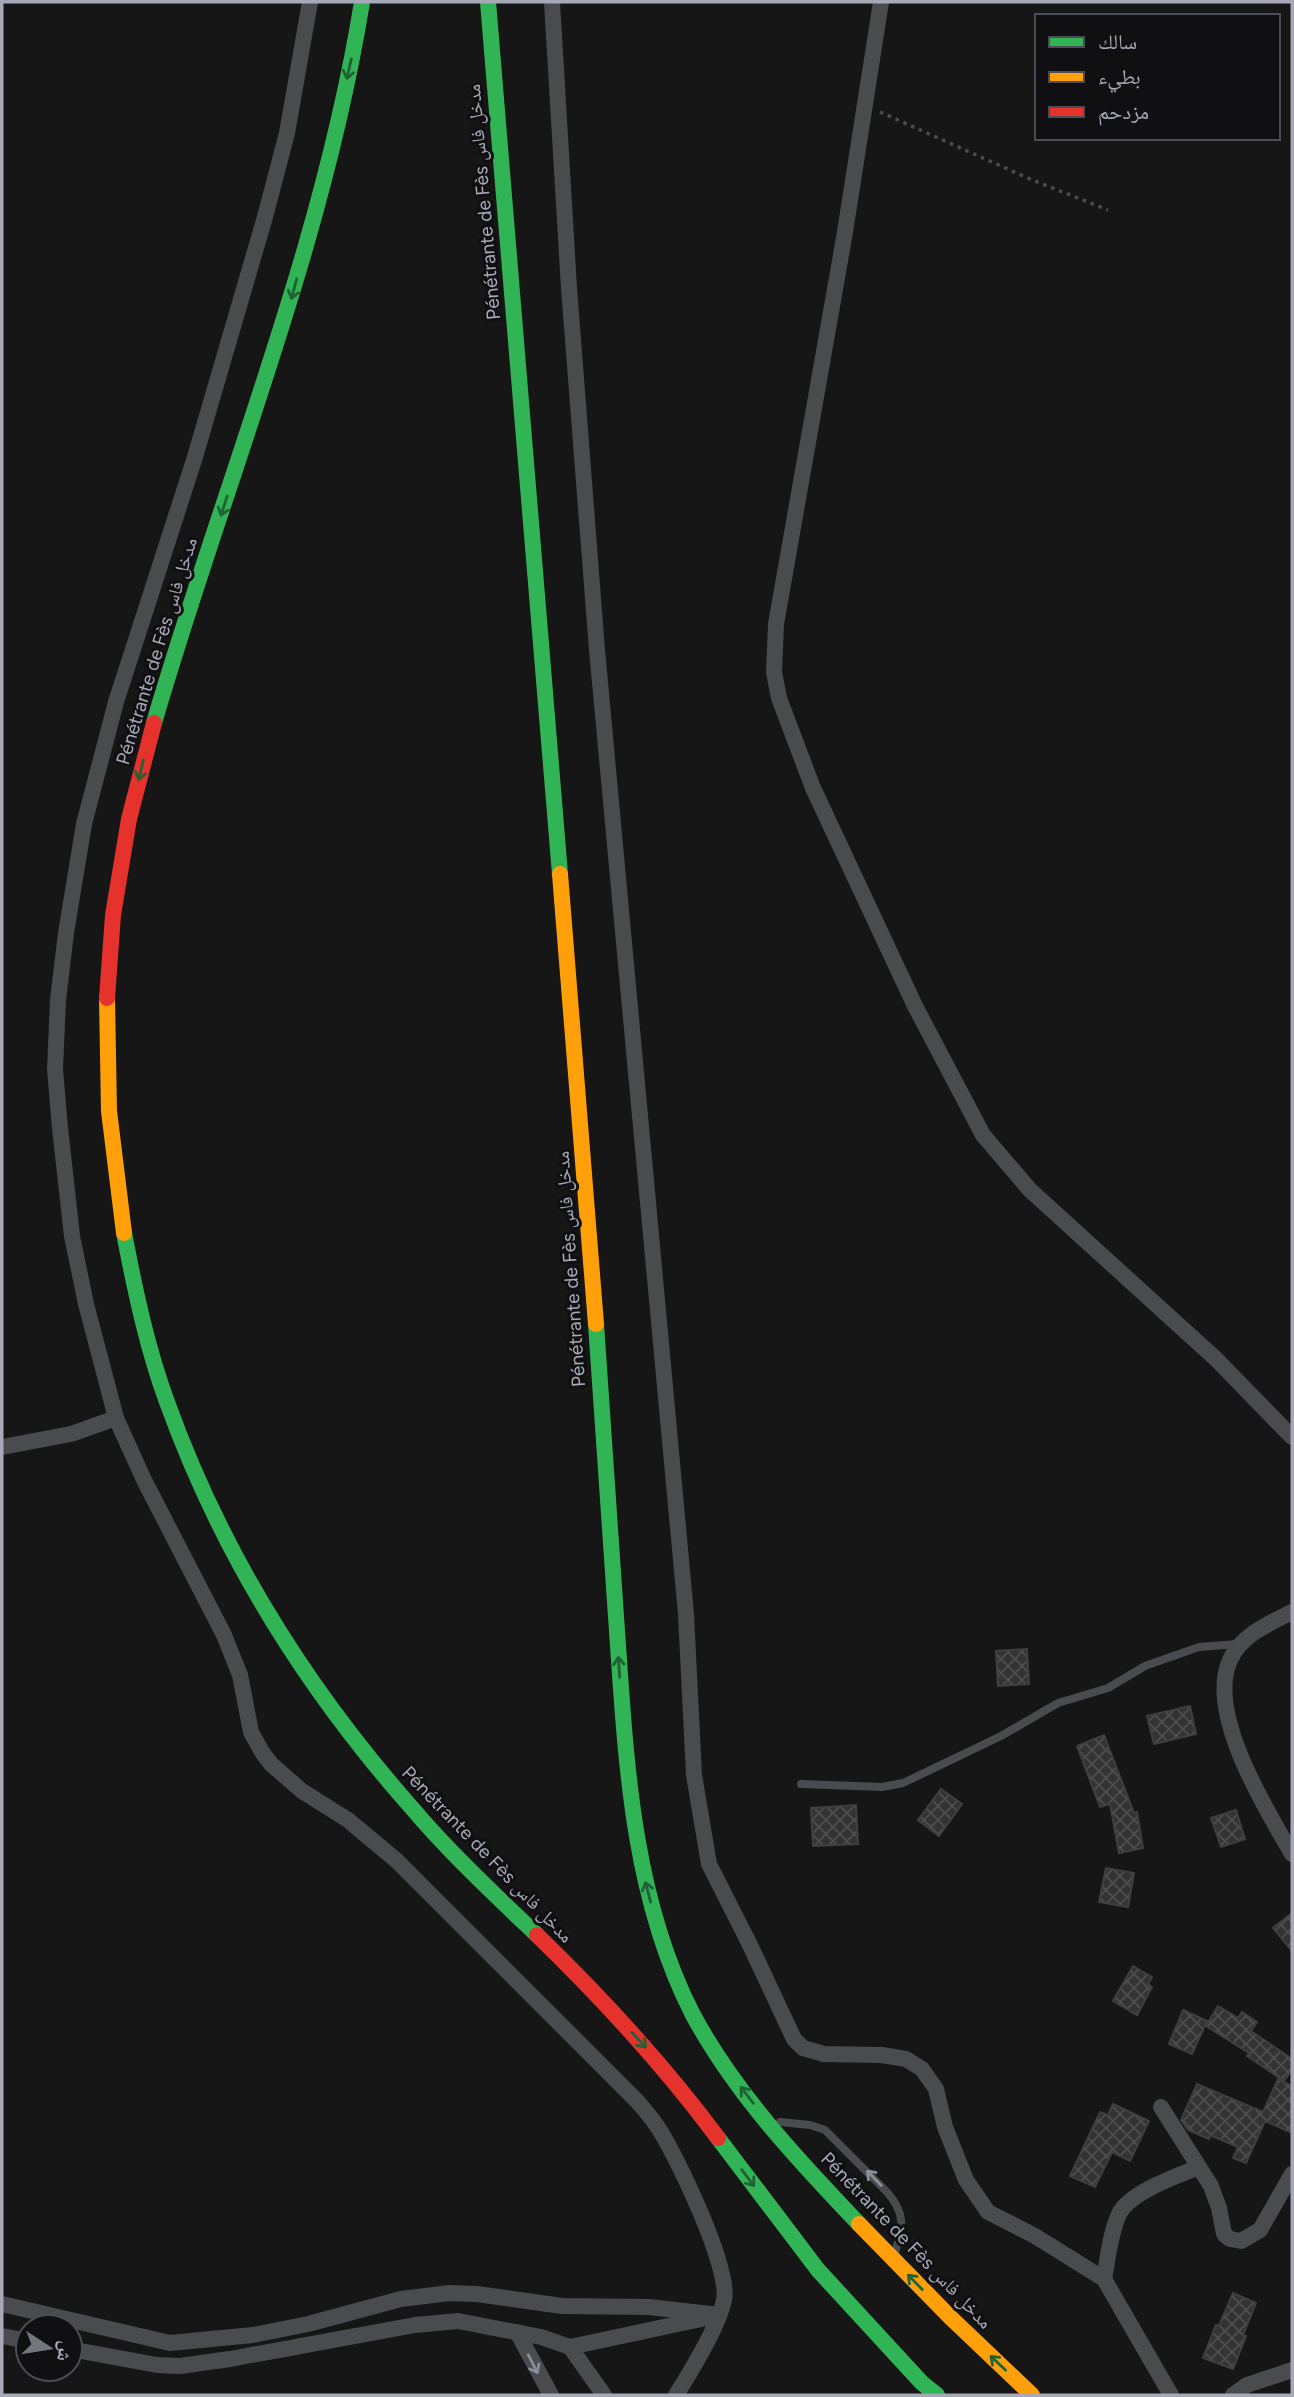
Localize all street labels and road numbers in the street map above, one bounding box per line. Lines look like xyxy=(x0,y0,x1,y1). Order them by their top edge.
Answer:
street label: Pénétrante de Fès مدخل فاس xyxy=(462,83,505,321)
street label: Pénétrante de Fès مدخل فاس xyxy=(111,535,202,768)
street label: Pénétrante de Fès مدخل فاس xyxy=(551,1150,590,1388)
street label: Pénétrante de Fès مدخل فاس xyxy=(397,1761,578,1947)
street label: Pénétrante de Fès مدخل فاس xyxy=(816,2147,997,2333)

